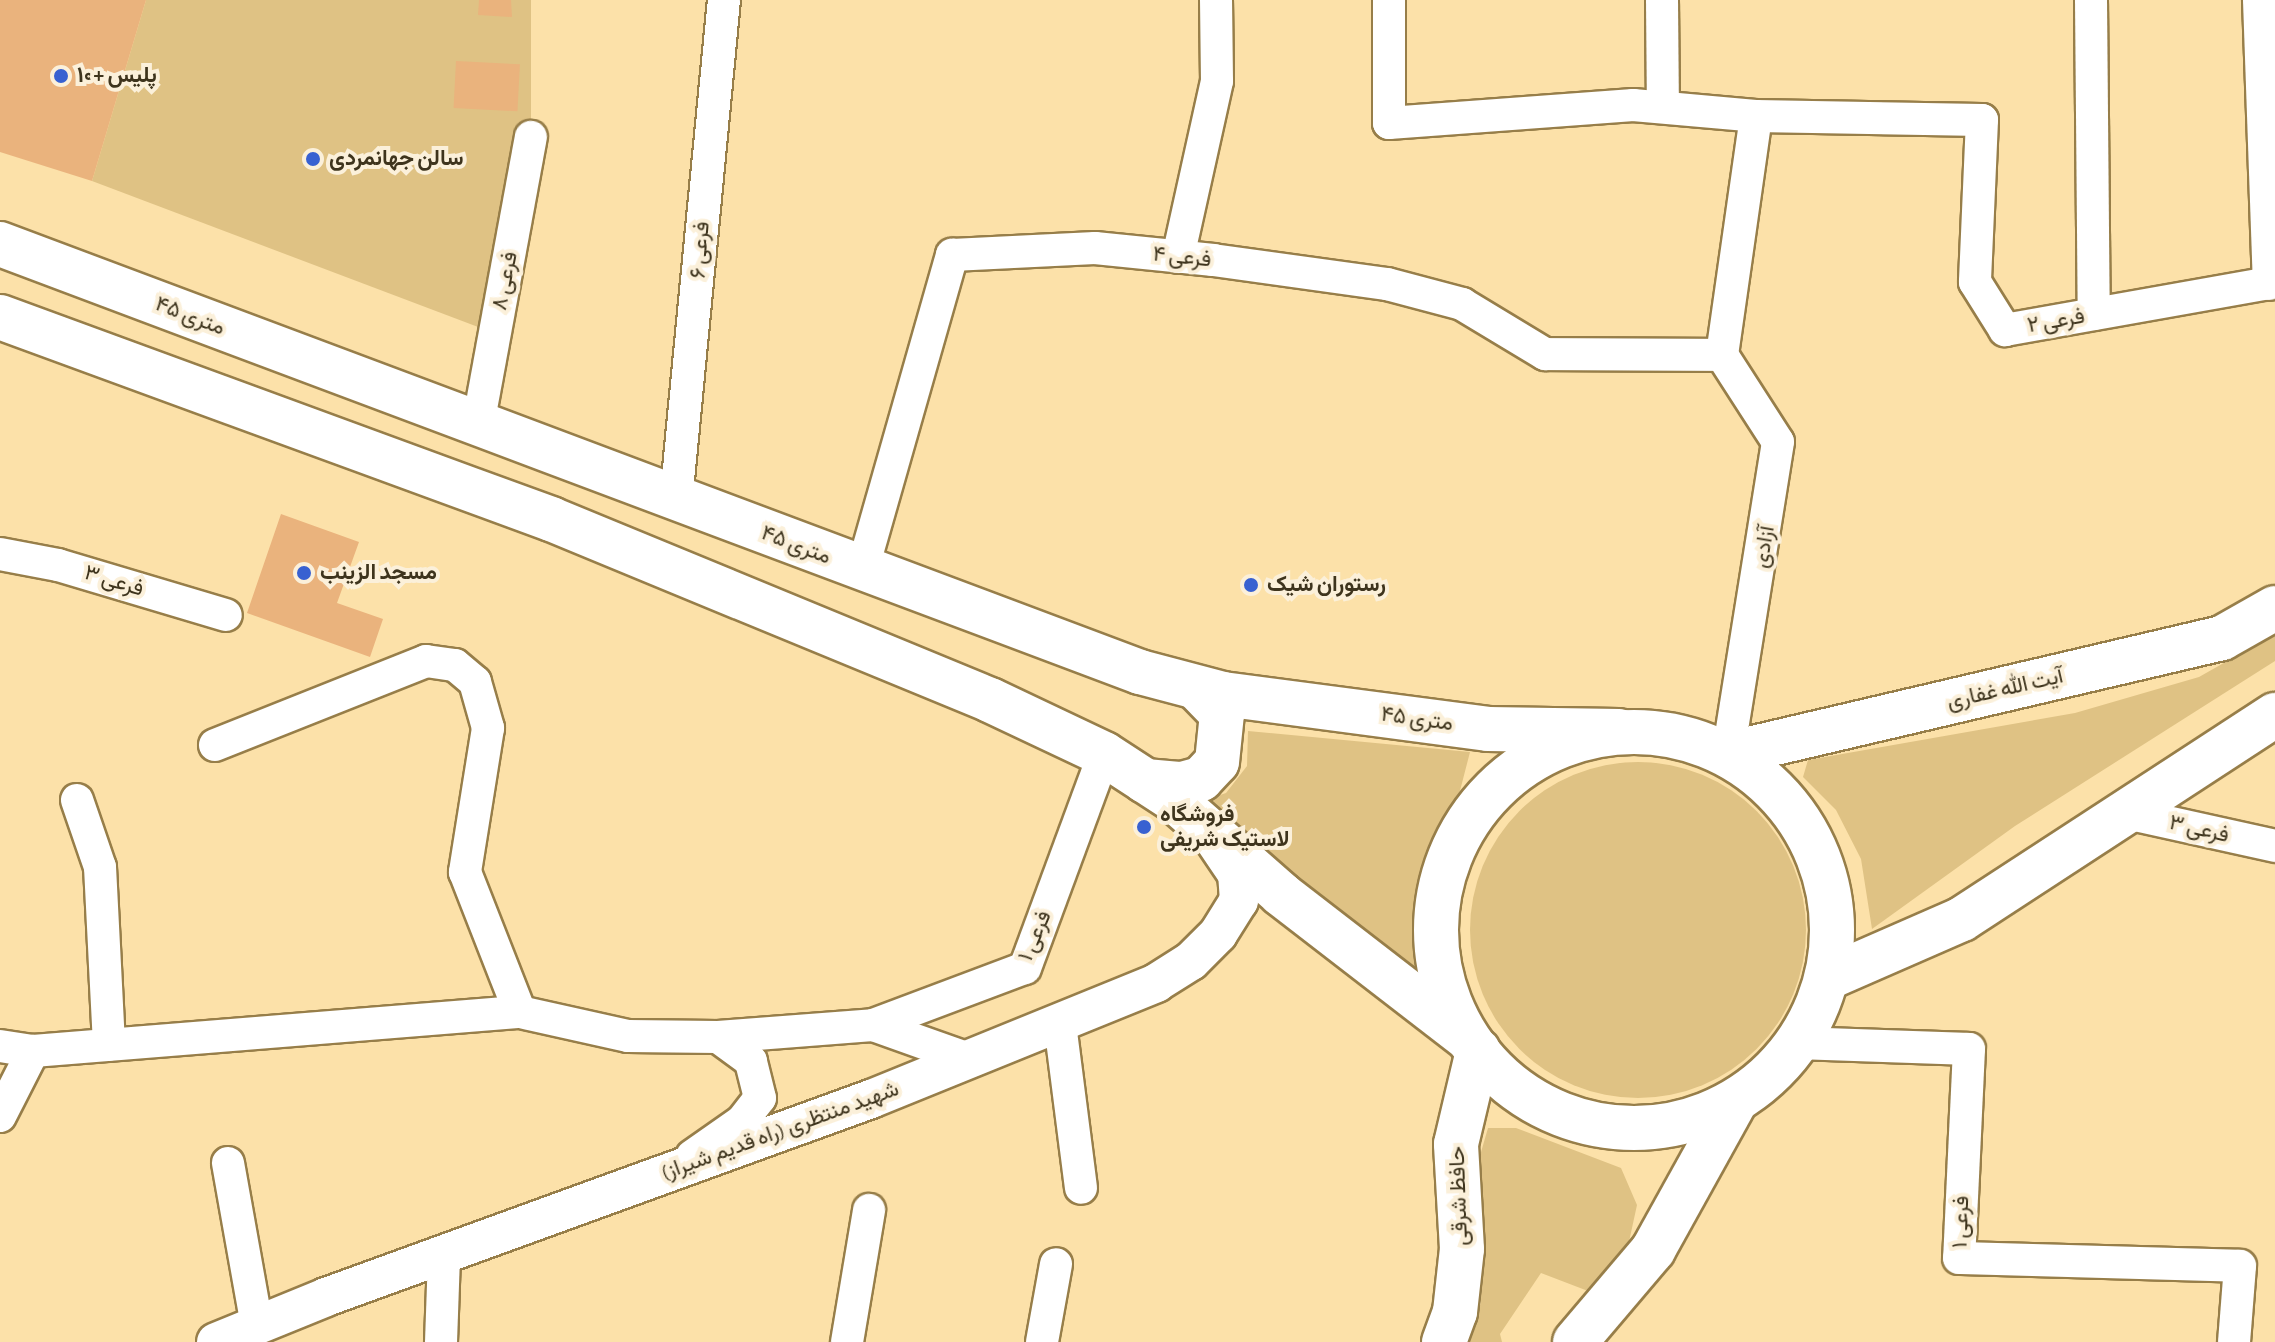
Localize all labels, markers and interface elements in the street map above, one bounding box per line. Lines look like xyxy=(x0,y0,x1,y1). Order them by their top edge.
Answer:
place label: پلیس +۱۰ xyxy=(77,63,157,89)
marker: پلیس +۱۰ xyxy=(52,67,70,85)
place label: سالن جهانمردی xyxy=(329,146,464,172)
marker: سالن جهانمردی xyxy=(304,150,322,168)
street label: فرعی ۶ xyxy=(684,220,716,280)
street label: فرعی ۴ xyxy=(1151,241,1213,273)
street label: فرعی ۸ xyxy=(486,249,524,313)
street label: ۴۵ متری xyxy=(151,291,229,341)
street label: فرعی ۲ xyxy=(2025,303,2087,339)
street label: ۴۵ متری xyxy=(757,520,835,570)
street label: آزادی xyxy=(1747,524,1781,570)
street label: فرعی ۳ xyxy=(81,560,147,602)
place label: مسجد الزینب xyxy=(320,560,437,586)
marker: مسجد الزینب xyxy=(295,564,313,582)
place label: رستوران شیک xyxy=(1267,572,1386,598)
marker: رستوران شیک xyxy=(1242,576,1260,594)
street label: آیت الله غفاری xyxy=(1944,663,2066,715)
street label: ۴۵ متری xyxy=(1379,701,1455,737)
place label: فروشگاه لاستیک شریفی xyxy=(1160,801,1289,852)
street label: فرعی ۳ xyxy=(2166,809,2232,849)
marker: فروشگاه لاستیک شریفی xyxy=(1135,818,1153,836)
street label: فرعی ۱ xyxy=(1013,907,1057,965)
street label: شهید منتظری (راه قدیم شیراز) xyxy=(658,1076,902,1186)
street label: حافظ شرقی xyxy=(1444,1146,1474,1246)
street label: فرعی ۱ xyxy=(1947,1195,1975,1249)

